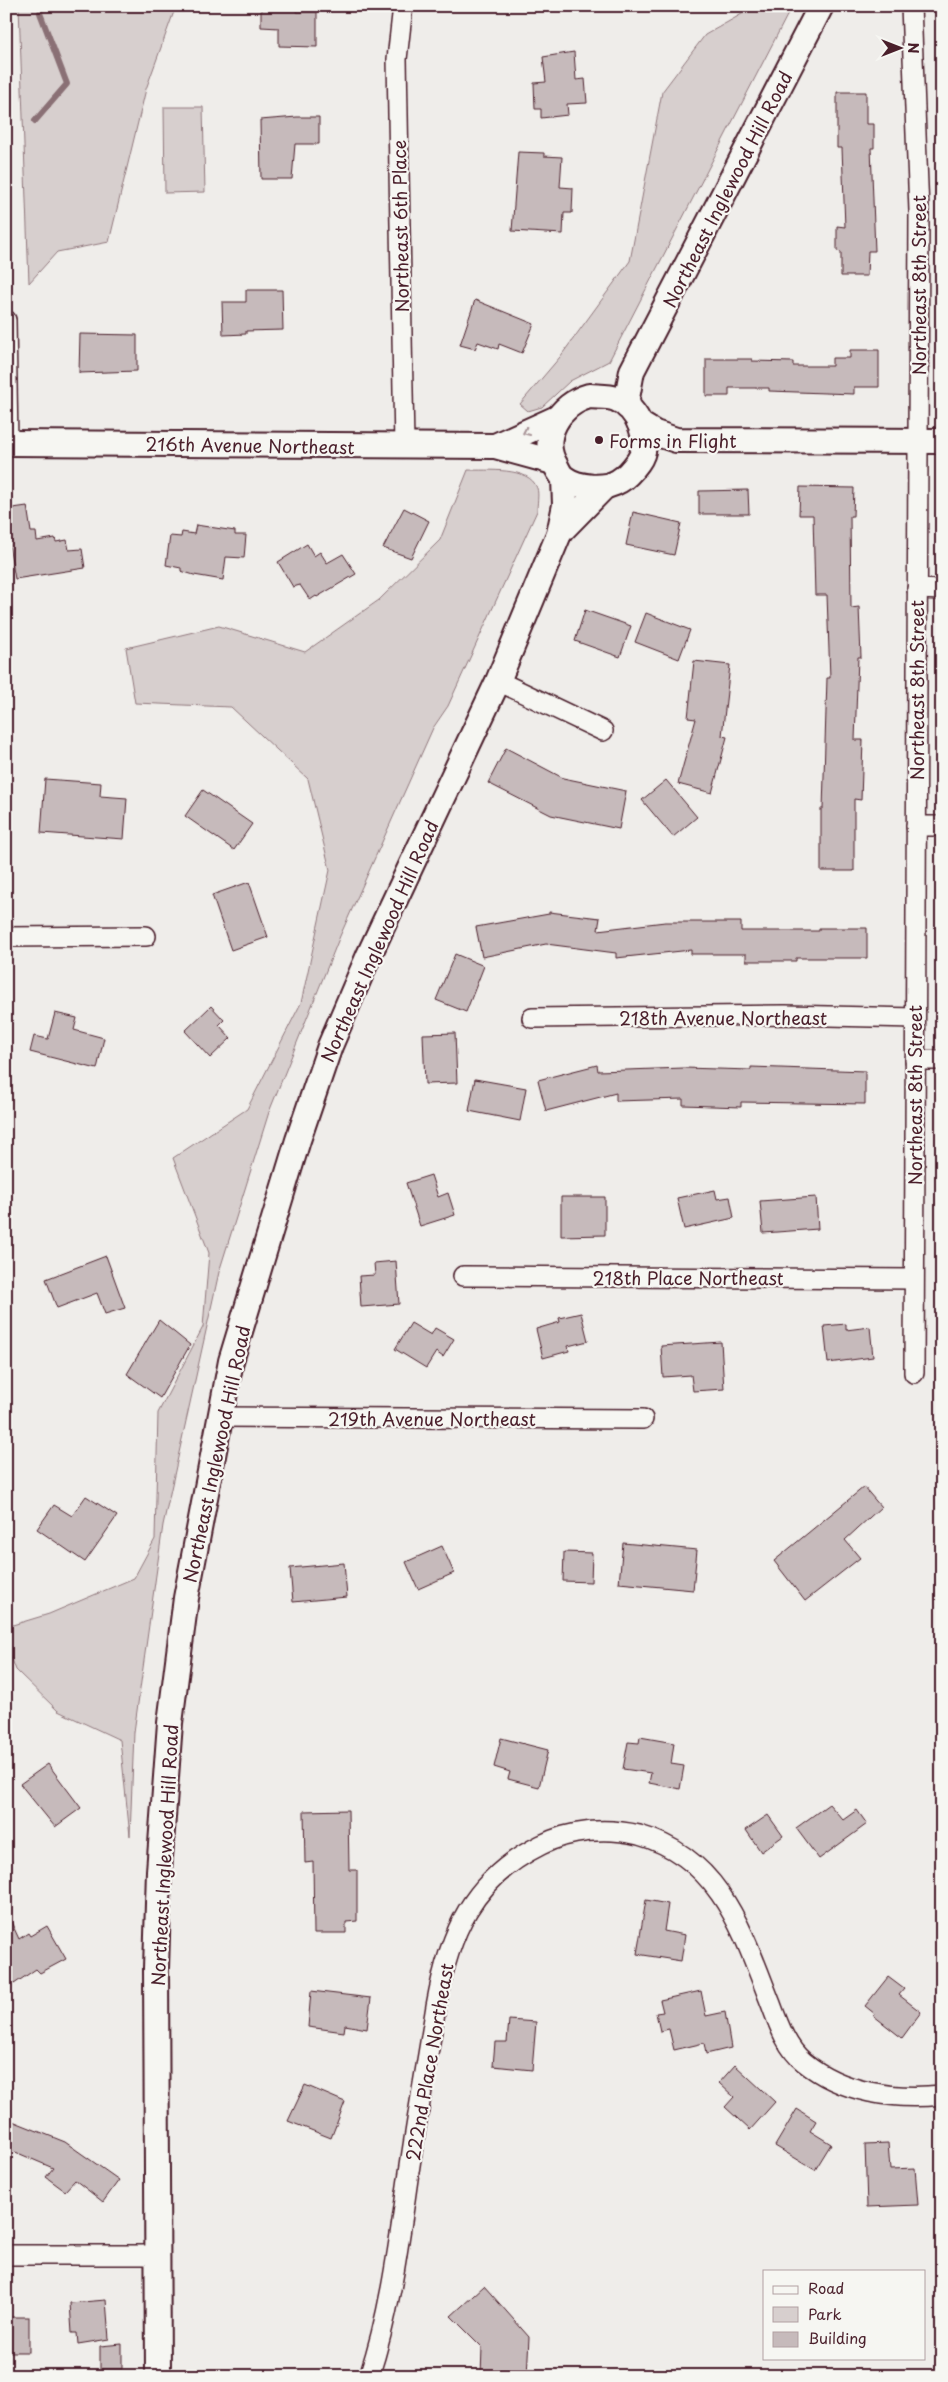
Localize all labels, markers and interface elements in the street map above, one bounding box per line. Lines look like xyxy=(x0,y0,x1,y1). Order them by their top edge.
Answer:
north arrow xyxy=(876,22,926,72)
text: N xyxy=(903,42,924,54)
street label: Northeast Inglewood Hill Road xyxy=(655,66,799,312)
street label: Northeast 6th Place xyxy=(385,139,415,313)
street label: Northeast 8th Street xyxy=(905,195,932,375)
one-way arrow xyxy=(522,426,531,437)
place label: Forms in Flight xyxy=(609,427,737,454)
street label: 216th Avenue Northeast xyxy=(145,430,355,460)
marker: Forms in Flight xyxy=(593,434,605,446)
street label: Northeast 8th Street xyxy=(903,600,930,780)
street label: Northeast Inglewood Hill Road xyxy=(313,816,445,1066)
street label: 218th Avenue Northeast xyxy=(619,1004,827,1031)
street label: Northeast 8th Street xyxy=(901,1005,928,1185)
street label: 218th Place Northeast xyxy=(592,1264,784,1291)
street label: Northeast Inglewood Hill Road xyxy=(176,1323,256,1585)
street label: 219th Avenue Northeast xyxy=(328,1405,536,1432)
street label: Northeast Inglewood Hill Road xyxy=(144,1723,184,1987)
street label: 222nd Place Northeast xyxy=(398,1961,460,2163)
legend xyxy=(763,2270,926,2360)
text: Road xyxy=(808,2276,844,2299)
text: Park xyxy=(808,2302,842,2325)
text: Building xyxy=(808,2326,867,2349)

